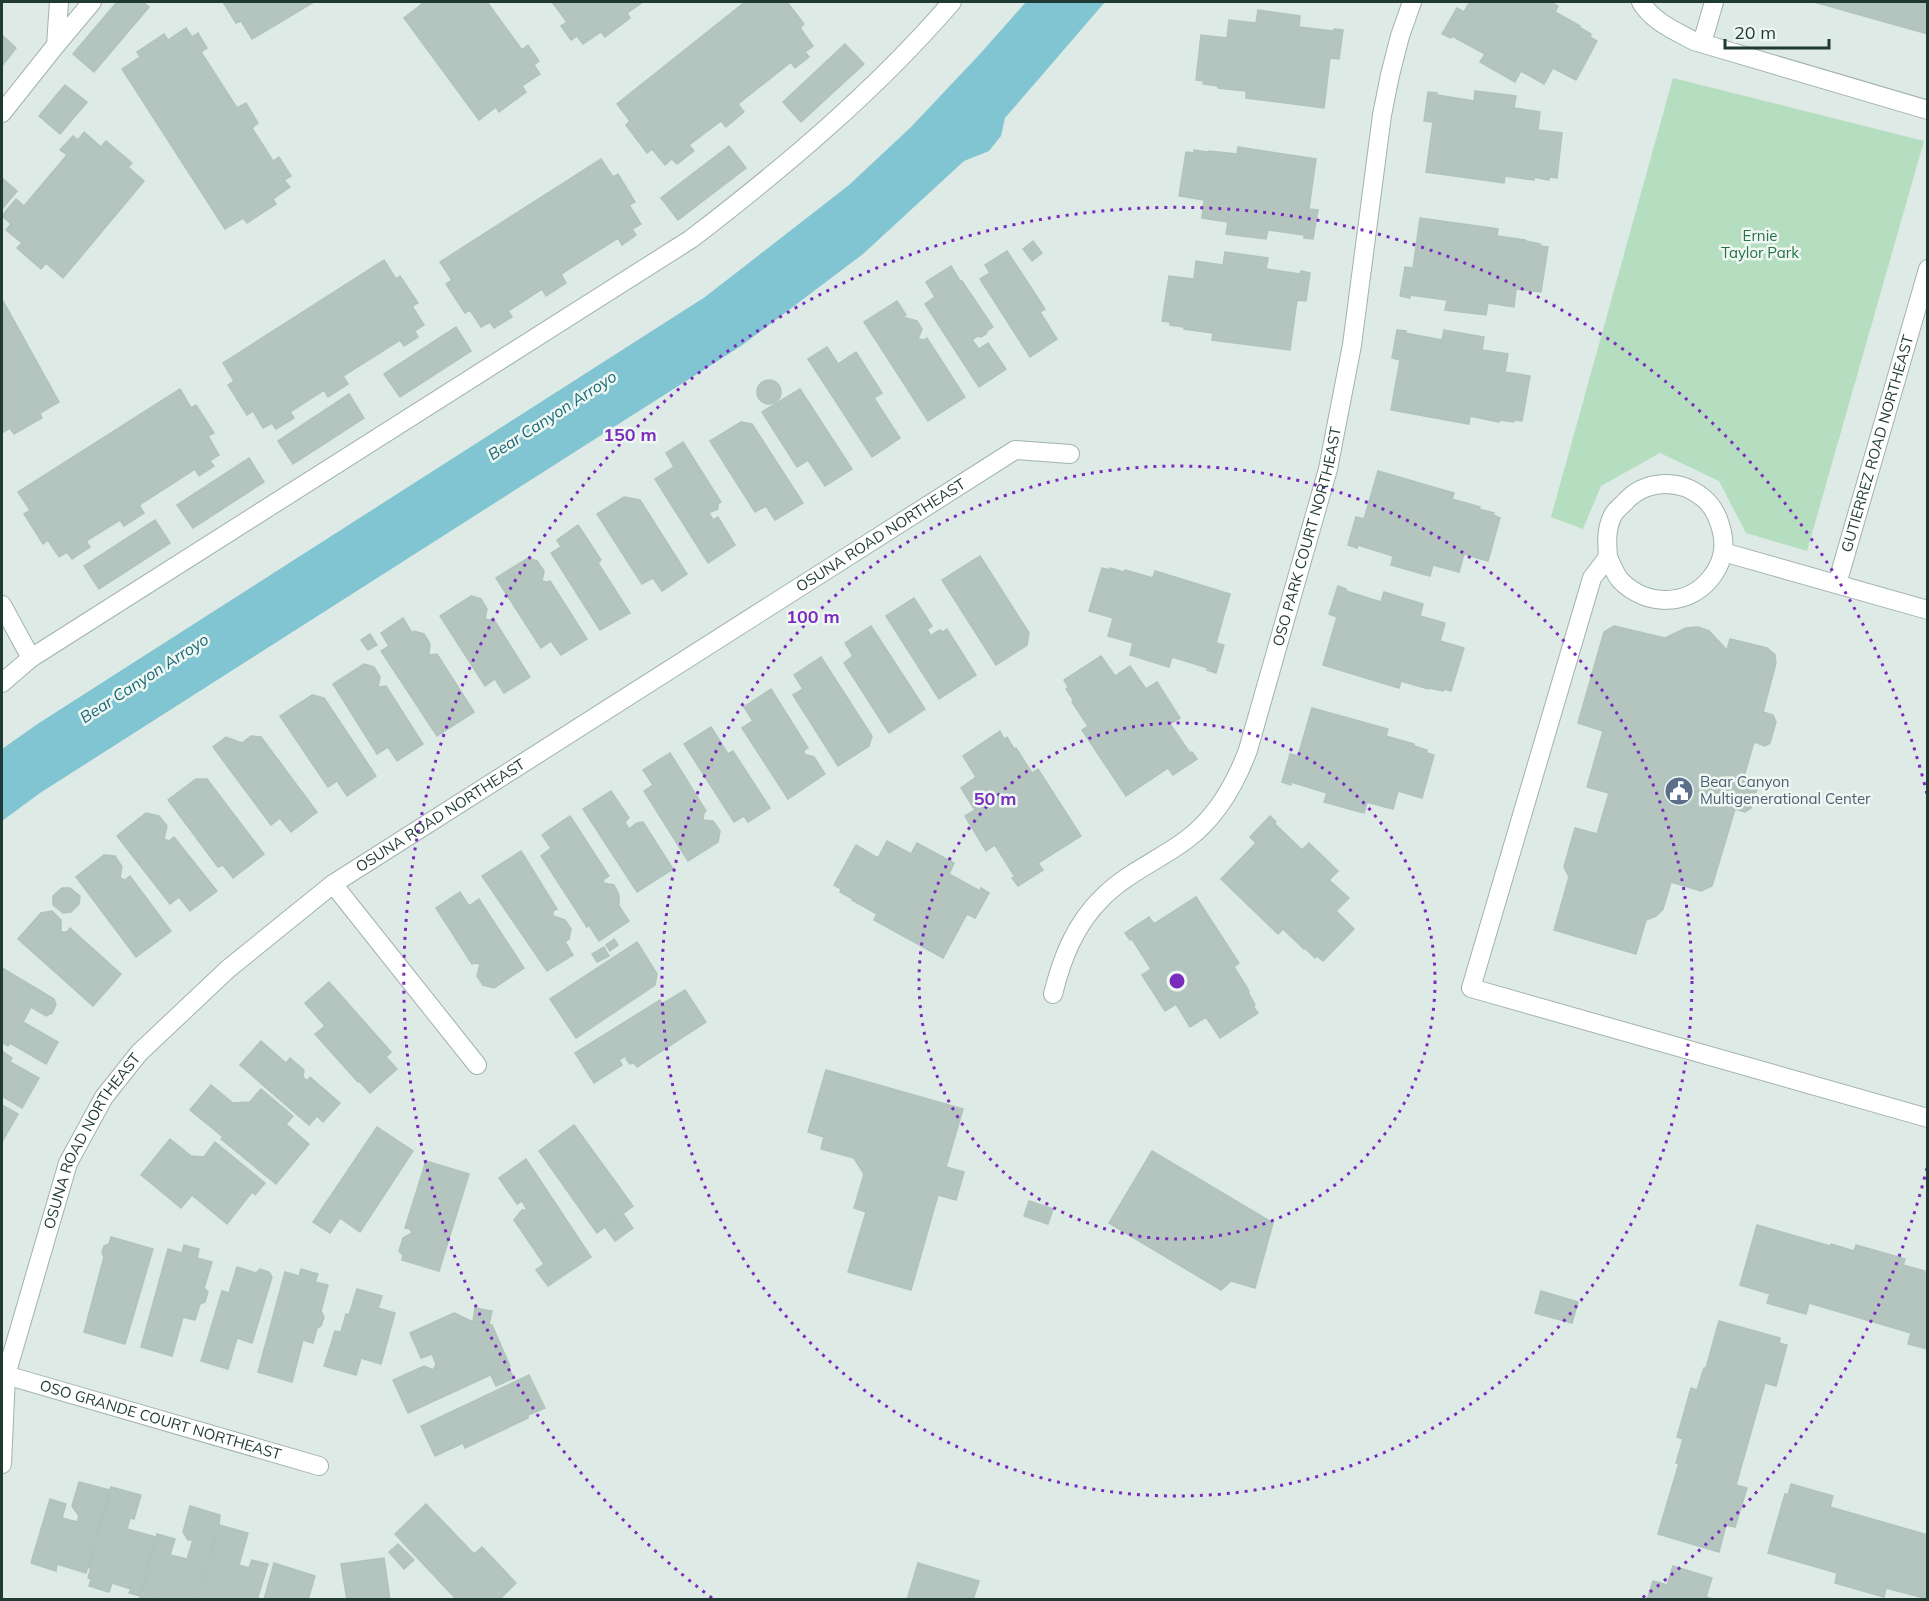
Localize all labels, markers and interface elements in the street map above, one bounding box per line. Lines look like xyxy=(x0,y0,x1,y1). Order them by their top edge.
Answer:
scale bar xyxy=(1725,12,1828,50)
text: 20 m xyxy=(1734,21,1776,44)
park label: Ernie Taylor Park xyxy=(1721,226,1799,262)
street label: GUTIERREZ ROAD NORTHEAST xyxy=(1837,333,1917,554)
water label: Bear Canyon Arroyo xyxy=(484,366,620,464)
text: 150 m xyxy=(603,423,657,446)
street label: OSO PARK COURT NORTHEAST xyxy=(1268,425,1345,648)
street label: OSUNA ROAD NORTHEAST xyxy=(792,474,969,596)
text: 100 m xyxy=(786,605,840,628)
water label: Bear Canyon Arroyo xyxy=(76,629,212,727)
street label: OSUNA ROAD NORTHEAST xyxy=(352,754,528,876)
place label: Bear Canyon Multigenerational Center xyxy=(1700,772,1871,808)
public building icon: Bear Canyon Multigenerational Center xyxy=(1663,775,1695,807)
text: 50 m xyxy=(974,787,1016,810)
centre of rings xyxy=(1167,971,1187,991)
street label: OSUNA ROAD NORTHEAST xyxy=(39,1049,144,1231)
street label: OSO GRANDE COURT NORTHEAST xyxy=(38,1375,284,1464)

